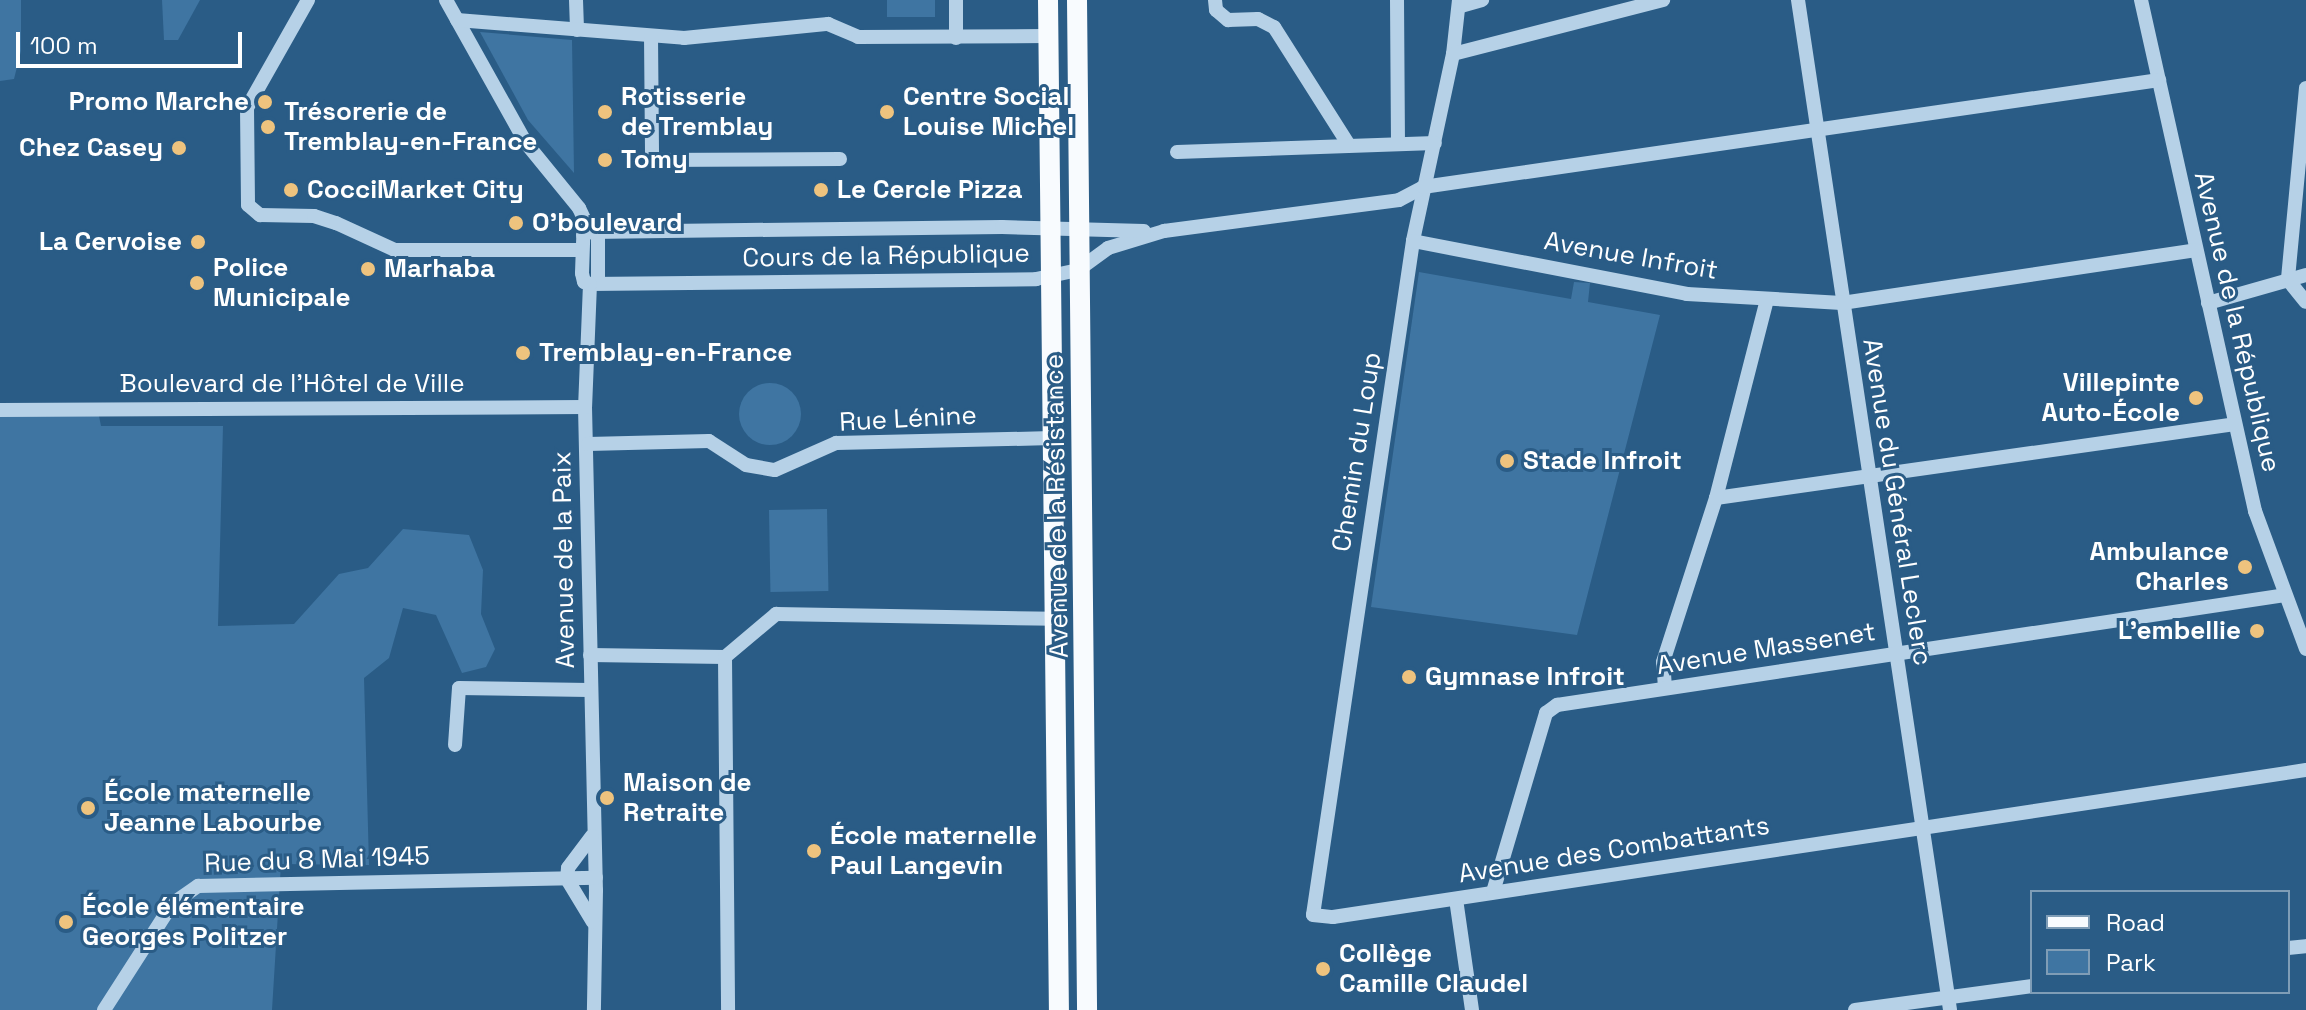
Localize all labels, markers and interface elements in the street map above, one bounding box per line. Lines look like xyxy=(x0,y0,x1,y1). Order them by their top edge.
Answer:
scale bar xyxy=(20,16,246,66)
text: 100 m xyxy=(30,30,98,61)
place label: Rotisserie de Tremblay xyxy=(621,81,774,142)
place label: Centre Social Louise Michel xyxy=(903,81,1074,142)
place label: Promo Marche xyxy=(69,86,249,118)
marker: Promo Marche xyxy=(256,93,274,111)
place label: Trésorerie de Tremblay-en-France xyxy=(284,96,537,158)
marker: Rotisserie de Tremblay xyxy=(596,103,614,121)
marker: Centre Social Louise Michel xyxy=(878,103,896,121)
marker: Trésorerie de Tremblay-en-France xyxy=(259,118,277,136)
place label: Chez Casey xyxy=(19,132,163,164)
marker: Chez Casey xyxy=(170,139,188,157)
place label: Tomy xyxy=(621,144,688,176)
marker: Tomy xyxy=(596,151,614,169)
street label: Avenue de la République xyxy=(2187,169,2287,475)
place label: CocciMarket City xyxy=(307,174,524,206)
place label: Le Cercle Pizza xyxy=(837,174,1023,206)
marker: CocciMarket City xyxy=(282,181,300,199)
marker: Le Cercle Pizza xyxy=(812,181,830,199)
place label: O'boulevard xyxy=(532,207,683,239)
marker: O'boulevard xyxy=(507,214,525,232)
street label: Avenue Infroit xyxy=(1542,225,1720,287)
place label: La Cervoise xyxy=(39,226,182,258)
marker: La Cervoise xyxy=(189,233,207,251)
street label: Cours de la République xyxy=(742,238,1030,274)
place label: Police Municipale xyxy=(213,252,351,314)
place label: Marhaba xyxy=(384,253,495,285)
marker: Marhaba xyxy=(359,260,377,278)
marker: Police Municipale xyxy=(188,274,206,292)
street label: Avenue du Général Leclerc xyxy=(1856,336,1938,668)
place label: Tremblay-en-France xyxy=(539,337,792,369)
marker: Tremblay-en-France xyxy=(514,344,532,362)
street label: Chemin du Loup xyxy=(1326,350,1388,554)
street label: Avenue de la Résistance xyxy=(1039,354,1075,658)
place label: Villepinte Auto-École xyxy=(2041,367,2180,428)
street label: Boulevard de l'Hôtel de Ville xyxy=(119,368,465,400)
marker: Villepinte Auto-École xyxy=(2187,389,2205,407)
street label: Rue Lénine xyxy=(839,400,977,438)
place label: Stade Infroit xyxy=(1523,445,1682,477)
street label: Avenue de la Paix xyxy=(547,451,581,669)
marker: Stade Infroit xyxy=(1498,452,1516,470)
place label: Ambulance Charles xyxy=(2090,536,2229,598)
marker: Ambulance Charles xyxy=(2236,558,2254,576)
place label: L'embellie xyxy=(2118,615,2241,647)
street label: Avenue Massenet xyxy=(1654,616,1878,682)
marker: L'embellie xyxy=(2248,622,2266,640)
place label: Gymnase Infroit xyxy=(1425,661,1625,693)
marker: Gymnase Infroit xyxy=(1400,668,1418,686)
place label: Maison de Retraite xyxy=(623,767,752,828)
place label: École maternelle Jeanne Labourbe xyxy=(104,777,322,838)
marker: Maison de Retraite xyxy=(598,789,616,807)
marker: École maternelle Jeanne Labourbe xyxy=(79,799,97,817)
street label: Avenue des Combattants xyxy=(1456,810,1772,890)
place label: École maternelle Paul Langevin xyxy=(830,820,1037,882)
street label: Rue du 8 Mai 1945 xyxy=(204,840,430,880)
marker: École maternelle Paul Langevin xyxy=(805,842,823,860)
legend xyxy=(2030,890,2290,994)
place label: École élémentaire Georges Politzer xyxy=(82,891,304,952)
text: Road xyxy=(2106,907,2165,938)
marker: École élémentaire Georges Politzer xyxy=(57,913,75,931)
place label: Collège Camille Claudel xyxy=(1339,938,1528,1000)
text: Park xyxy=(2106,947,2156,978)
marker: Collège Camille Claudel xyxy=(1314,960,1332,978)

